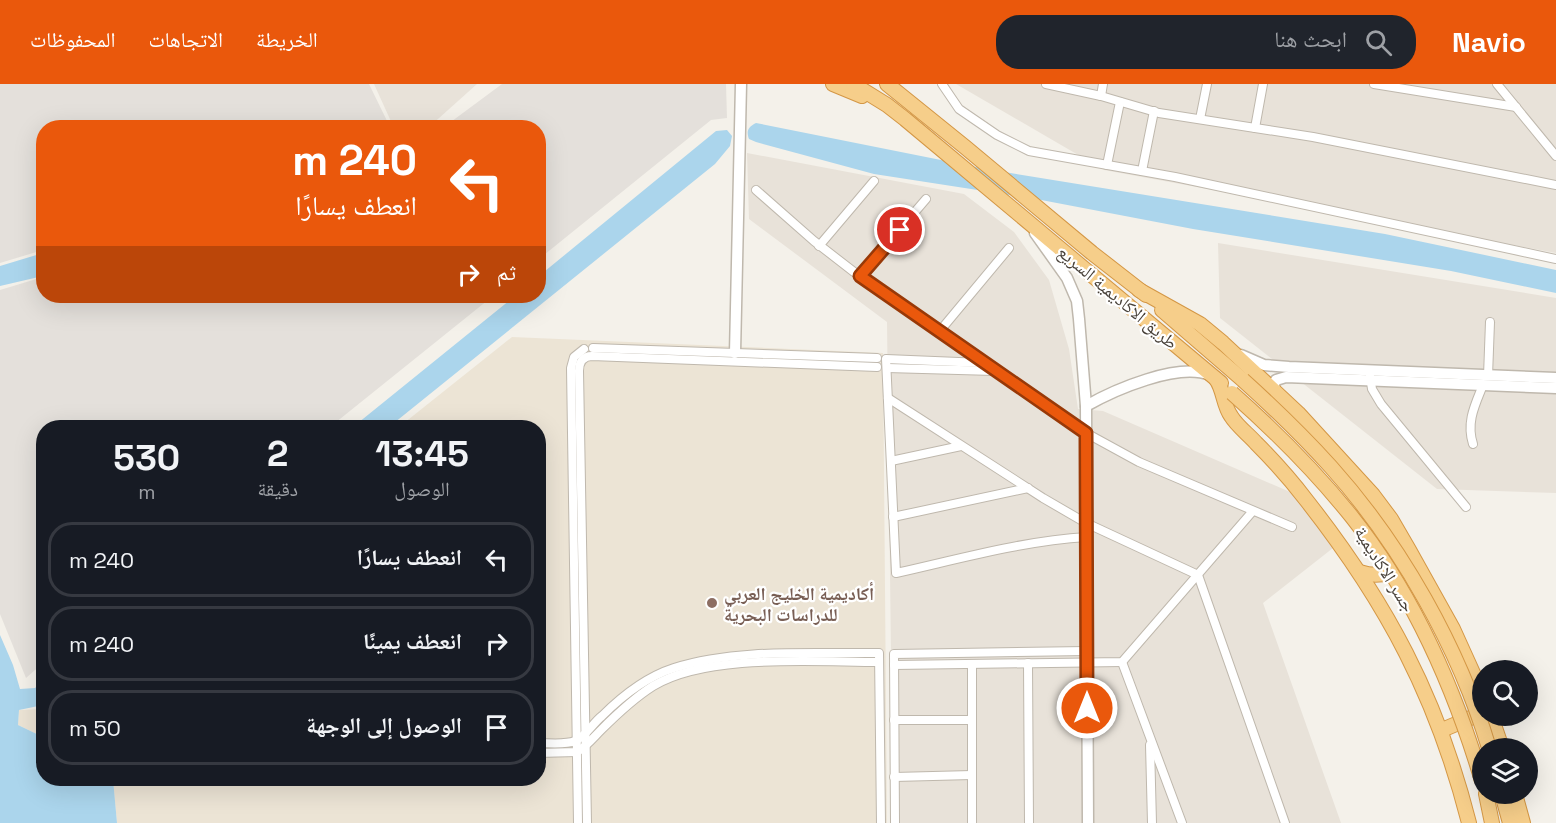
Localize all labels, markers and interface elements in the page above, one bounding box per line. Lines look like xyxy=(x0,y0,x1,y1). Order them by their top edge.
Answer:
search box xyxy=(996,15,1416,69)
text: Navio xyxy=(1452,24,1526,60)
text: ابحث هنا xyxy=(1274,25,1347,53)
text: المحفوظات xyxy=(30,26,115,53)
text: الاتجاهات xyxy=(148,26,223,53)
text: الخريطة xyxy=(256,26,318,53)
icon: search xyxy=(1362,26,1395,59)
text: 240 m xyxy=(292,134,417,187)
icon: left xyxy=(438,144,516,222)
text: انعطف يسارًا xyxy=(295,188,417,223)
pin xyxy=(874,204,925,255)
icon: arrive xyxy=(883,213,916,246)
street label: طريق الاكاديمية السريع xyxy=(1053,240,1183,355)
icon: right xyxy=(452,258,485,291)
text: ثم xyxy=(497,258,516,286)
text: 2 xyxy=(267,431,288,477)
text: 13:45 xyxy=(375,431,469,477)
text: 530 xyxy=(113,435,180,481)
text: دقيقة xyxy=(257,476,298,502)
text: الوصول xyxy=(394,476,450,502)
text: m xyxy=(138,479,155,505)
street label: جسر الاكاديمية xyxy=(1350,522,1420,616)
text: انعطف يسارًا xyxy=(357,543,462,571)
icon: left xyxy=(480,543,513,576)
text: 240 m xyxy=(69,546,134,574)
place label: أكاديمية الخليج العربي للدراسات البحرية xyxy=(724,582,874,626)
marker: أكاديمية الخليج العربي للدراسات البحرية xyxy=(705,596,719,610)
text: انعطف يمينًا xyxy=(363,627,462,655)
icon: right xyxy=(480,627,513,660)
text: 240 m xyxy=(69,630,134,658)
map controls xyxy=(1472,660,1538,804)
button: search xyxy=(1472,660,1538,726)
position arrow xyxy=(1055,676,1119,740)
text: الوصول إلى الوجهة xyxy=(306,711,462,739)
icon: arrive xyxy=(480,711,513,744)
text: 50 m xyxy=(69,714,121,742)
button: layers xyxy=(1472,738,1538,804)

